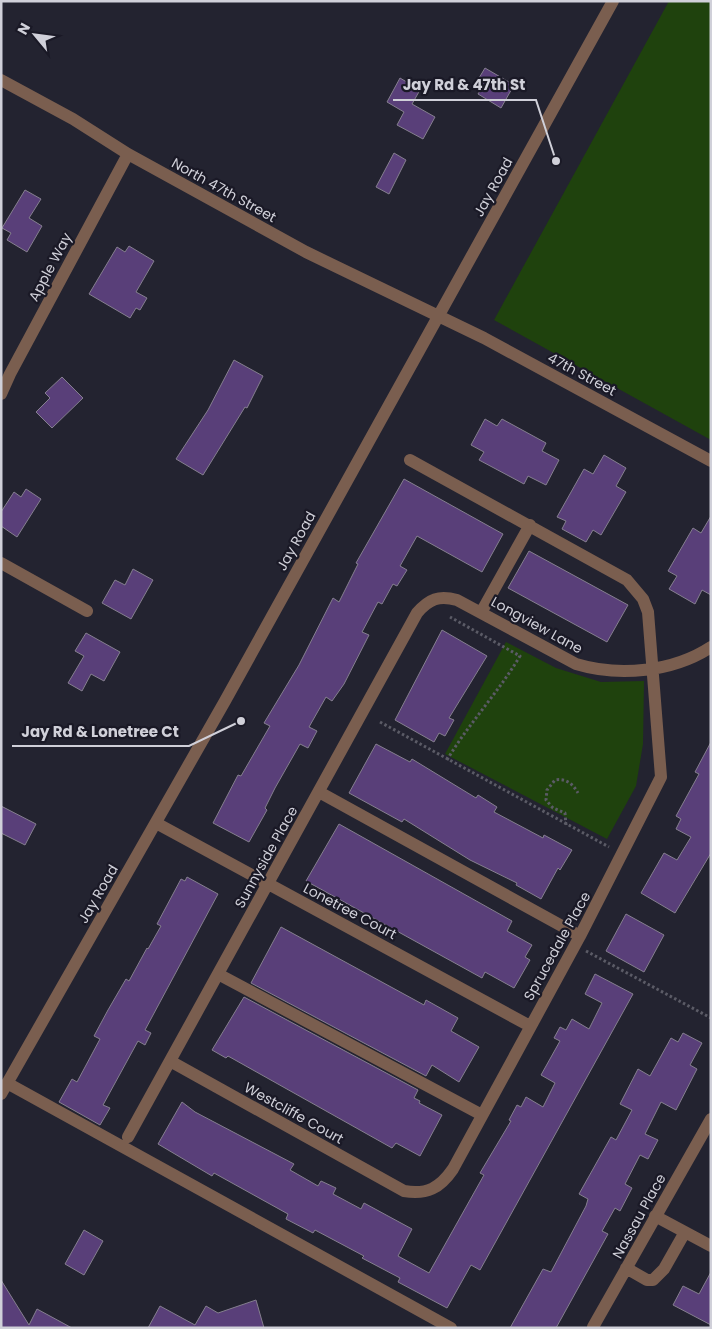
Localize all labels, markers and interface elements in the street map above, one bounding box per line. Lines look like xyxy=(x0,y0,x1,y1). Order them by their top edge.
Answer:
north arrow xyxy=(10,10,60,60)
text: N xyxy=(12,19,35,38)
callout: Jay Rd & 47th St xyxy=(393,70,536,100)
text: Jay Rd & 47th St xyxy=(403,74,525,95)
street label: North 47th Street xyxy=(168,153,280,227)
street label: Jay Road xyxy=(469,154,517,220)
street label: Apple Way xyxy=(24,229,77,305)
street label: 47th Street xyxy=(544,348,620,400)
street label: Jay Road xyxy=(272,508,320,574)
street label: Longview Lane xyxy=(488,592,587,659)
callout: Jay Rd & Lonetree Ct xyxy=(12,716,189,746)
text: Jay Rd & Lonetree Ct xyxy=(21,721,179,742)
street label: Sunnyside Place xyxy=(230,802,302,912)
street label: Jay Road xyxy=(73,861,123,927)
street label: Lonetree Court xyxy=(300,878,400,944)
street label: Sprucedale Place xyxy=(519,888,595,1004)
street label: Westcliffe Court xyxy=(241,1077,347,1149)
street label: Nassau Place xyxy=(607,1170,671,1262)

